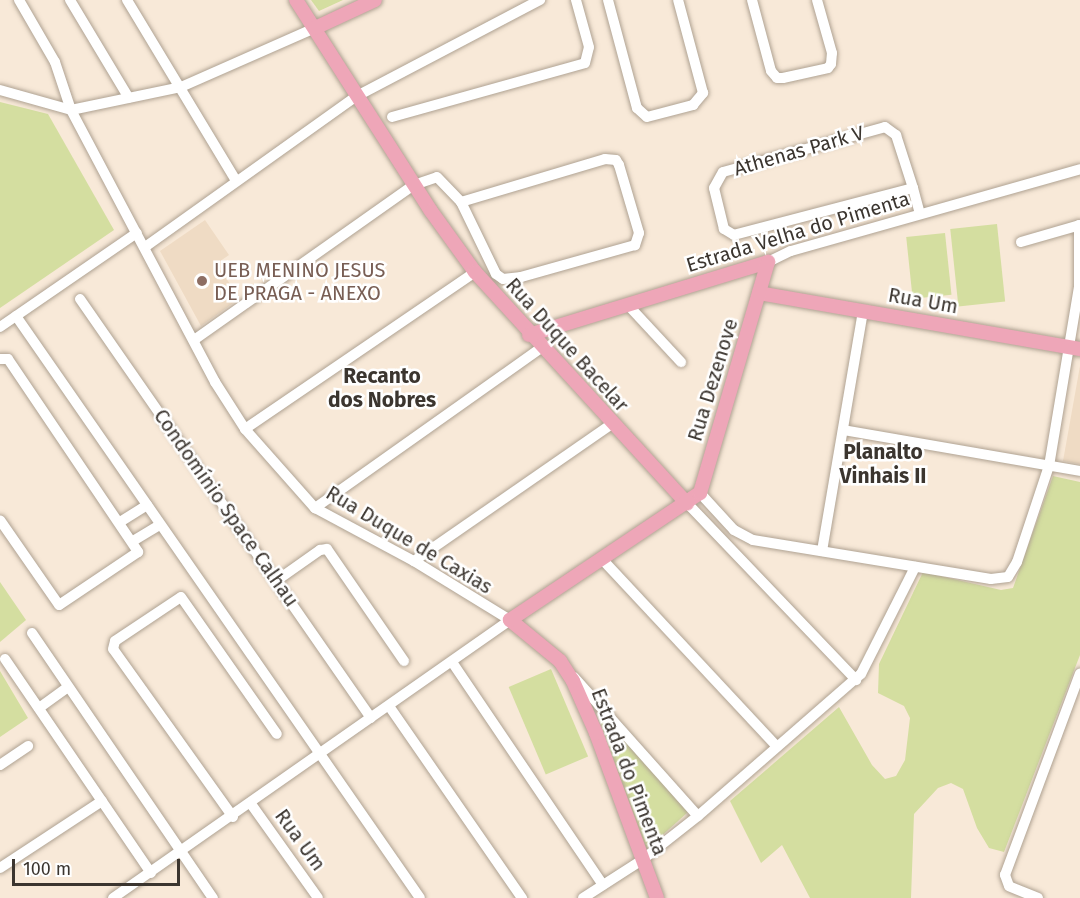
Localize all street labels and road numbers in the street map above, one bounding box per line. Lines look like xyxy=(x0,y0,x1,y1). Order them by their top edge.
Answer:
street label: Athenas Park V xyxy=(731,121,867,181)
street label: Estrada Velha do Pimenta xyxy=(683,187,913,277)
street label: Rua Duque Bacelar xyxy=(501,273,633,417)
street label: Rua Um xyxy=(886,283,960,319)
street label: Rua Dezenove xyxy=(683,316,743,444)
street label: Condomínio Space Calhau xyxy=(149,405,303,611)
street label: Rua Duque de Caxias xyxy=(322,481,496,599)
street label: Estrada do Pimenta xyxy=(586,685,672,859)
street label: Rua Um xyxy=(270,805,330,875)

